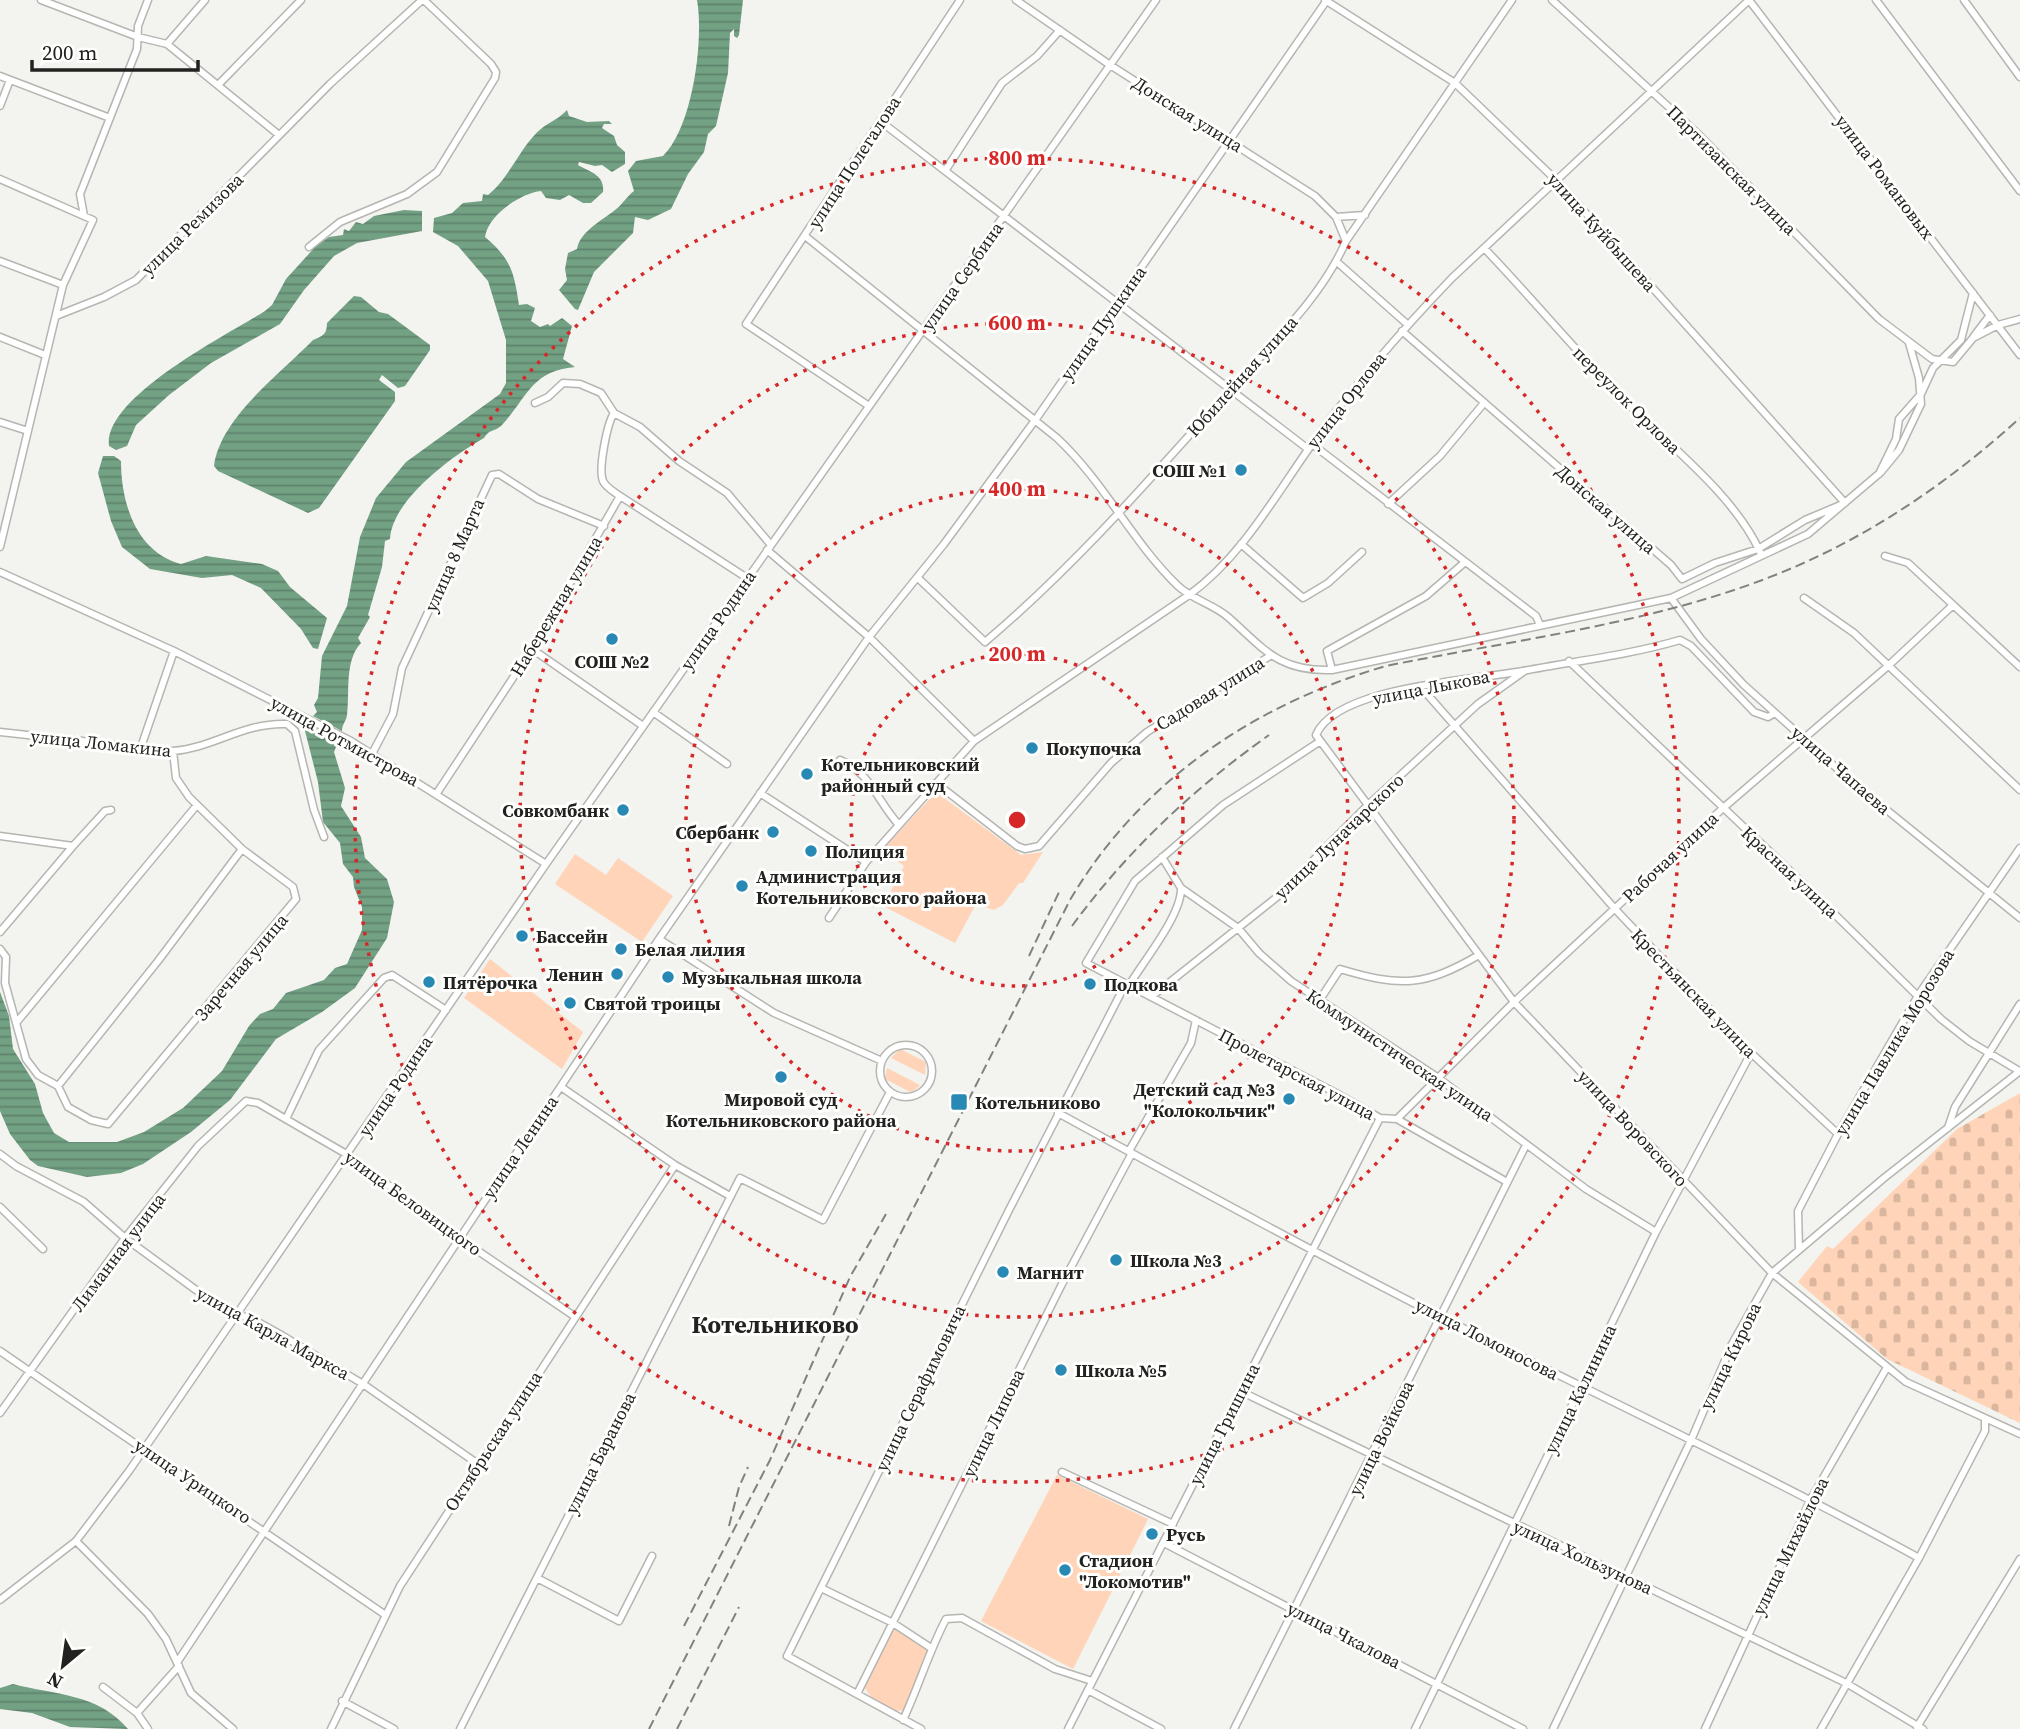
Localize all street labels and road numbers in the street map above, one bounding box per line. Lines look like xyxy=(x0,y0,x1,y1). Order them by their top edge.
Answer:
street label: Донская улица xyxy=(1128,70,1249,158)
street label: улица Полегалова xyxy=(802,90,907,233)
street label: Партизанская улица xyxy=(1662,100,1803,241)
street label: улица Романовых xyxy=(1830,109,1941,245)
street label: улица Ремизова xyxy=(135,167,249,281)
street label: улица Куйбышева xyxy=(1542,167,1663,298)
street label: улица Сербина xyxy=(915,216,1009,335)
street label: улица Пушкина xyxy=(1054,260,1152,385)
street label: Юбилейная улица xyxy=(1181,309,1304,442)
street label: переулок Орлова xyxy=(1567,340,1687,460)
street label: улица Орлова xyxy=(1300,346,1392,454)
street label: Донская улица xyxy=(1550,458,1662,560)
street label: улица 8 Марта xyxy=(418,493,491,616)
street label: Набережная улица xyxy=(504,530,608,681)
street label: улица Родина xyxy=(674,564,762,675)
street label: Садовая улица xyxy=(1151,649,1270,736)
street label: улица Лыкова xyxy=(1370,663,1492,711)
street label: улица Ротмистрова xyxy=(266,690,425,793)
street label: улица Чапаева xyxy=(1786,720,1897,821)
street label: улица Ломакина xyxy=(29,723,173,763)
street label: улица Луначарского xyxy=(1269,767,1409,905)
street label: Рабочая улица xyxy=(1617,805,1724,908)
street label: Красная улица xyxy=(1736,820,1845,924)
street label: Заречная улица xyxy=(189,907,294,1026)
street label: Крестьянская улица xyxy=(1626,923,1763,1064)
street label: улица Павлика Морозова xyxy=(1828,943,1960,1140)
street label: Коммунистическая улица xyxy=(1302,983,1499,1127)
street label: Пролетарская улица xyxy=(1214,1022,1380,1126)
street label: улица Родина xyxy=(352,1030,439,1141)
street label: улица Воровского xyxy=(1572,1064,1694,1192)
street label: улица Ленина xyxy=(476,1090,564,1204)
street label: улица Беловицкого xyxy=(339,1145,487,1261)
street label: Лиманная улица xyxy=(65,1187,171,1317)
street label: улица Карла Маркса xyxy=(192,1280,355,1386)
street label: улица Ломоносова xyxy=(1411,1292,1564,1386)
street label: улица Кирова xyxy=(1693,1297,1767,1414)
street label: улица Серафимовича xyxy=(869,1300,972,1476)
street label: улица Калинина xyxy=(1538,1319,1623,1458)
street label: улица Гришина xyxy=(1182,1358,1266,1489)
street label: улица Липова xyxy=(956,1364,1031,1482)
street label: Октябрьская улица xyxy=(438,1365,548,1516)
street label: улица Войкова xyxy=(1342,1375,1420,1500)
street label: улица Баранова xyxy=(558,1387,642,1518)
street label: улица Урицкого xyxy=(129,1433,257,1530)
street label: улица Михайлова xyxy=(1746,1472,1835,1619)
street label: улица Хользунова xyxy=(1509,1514,1658,1601)
street label: улица Чкалова xyxy=(1283,1596,1406,1675)

